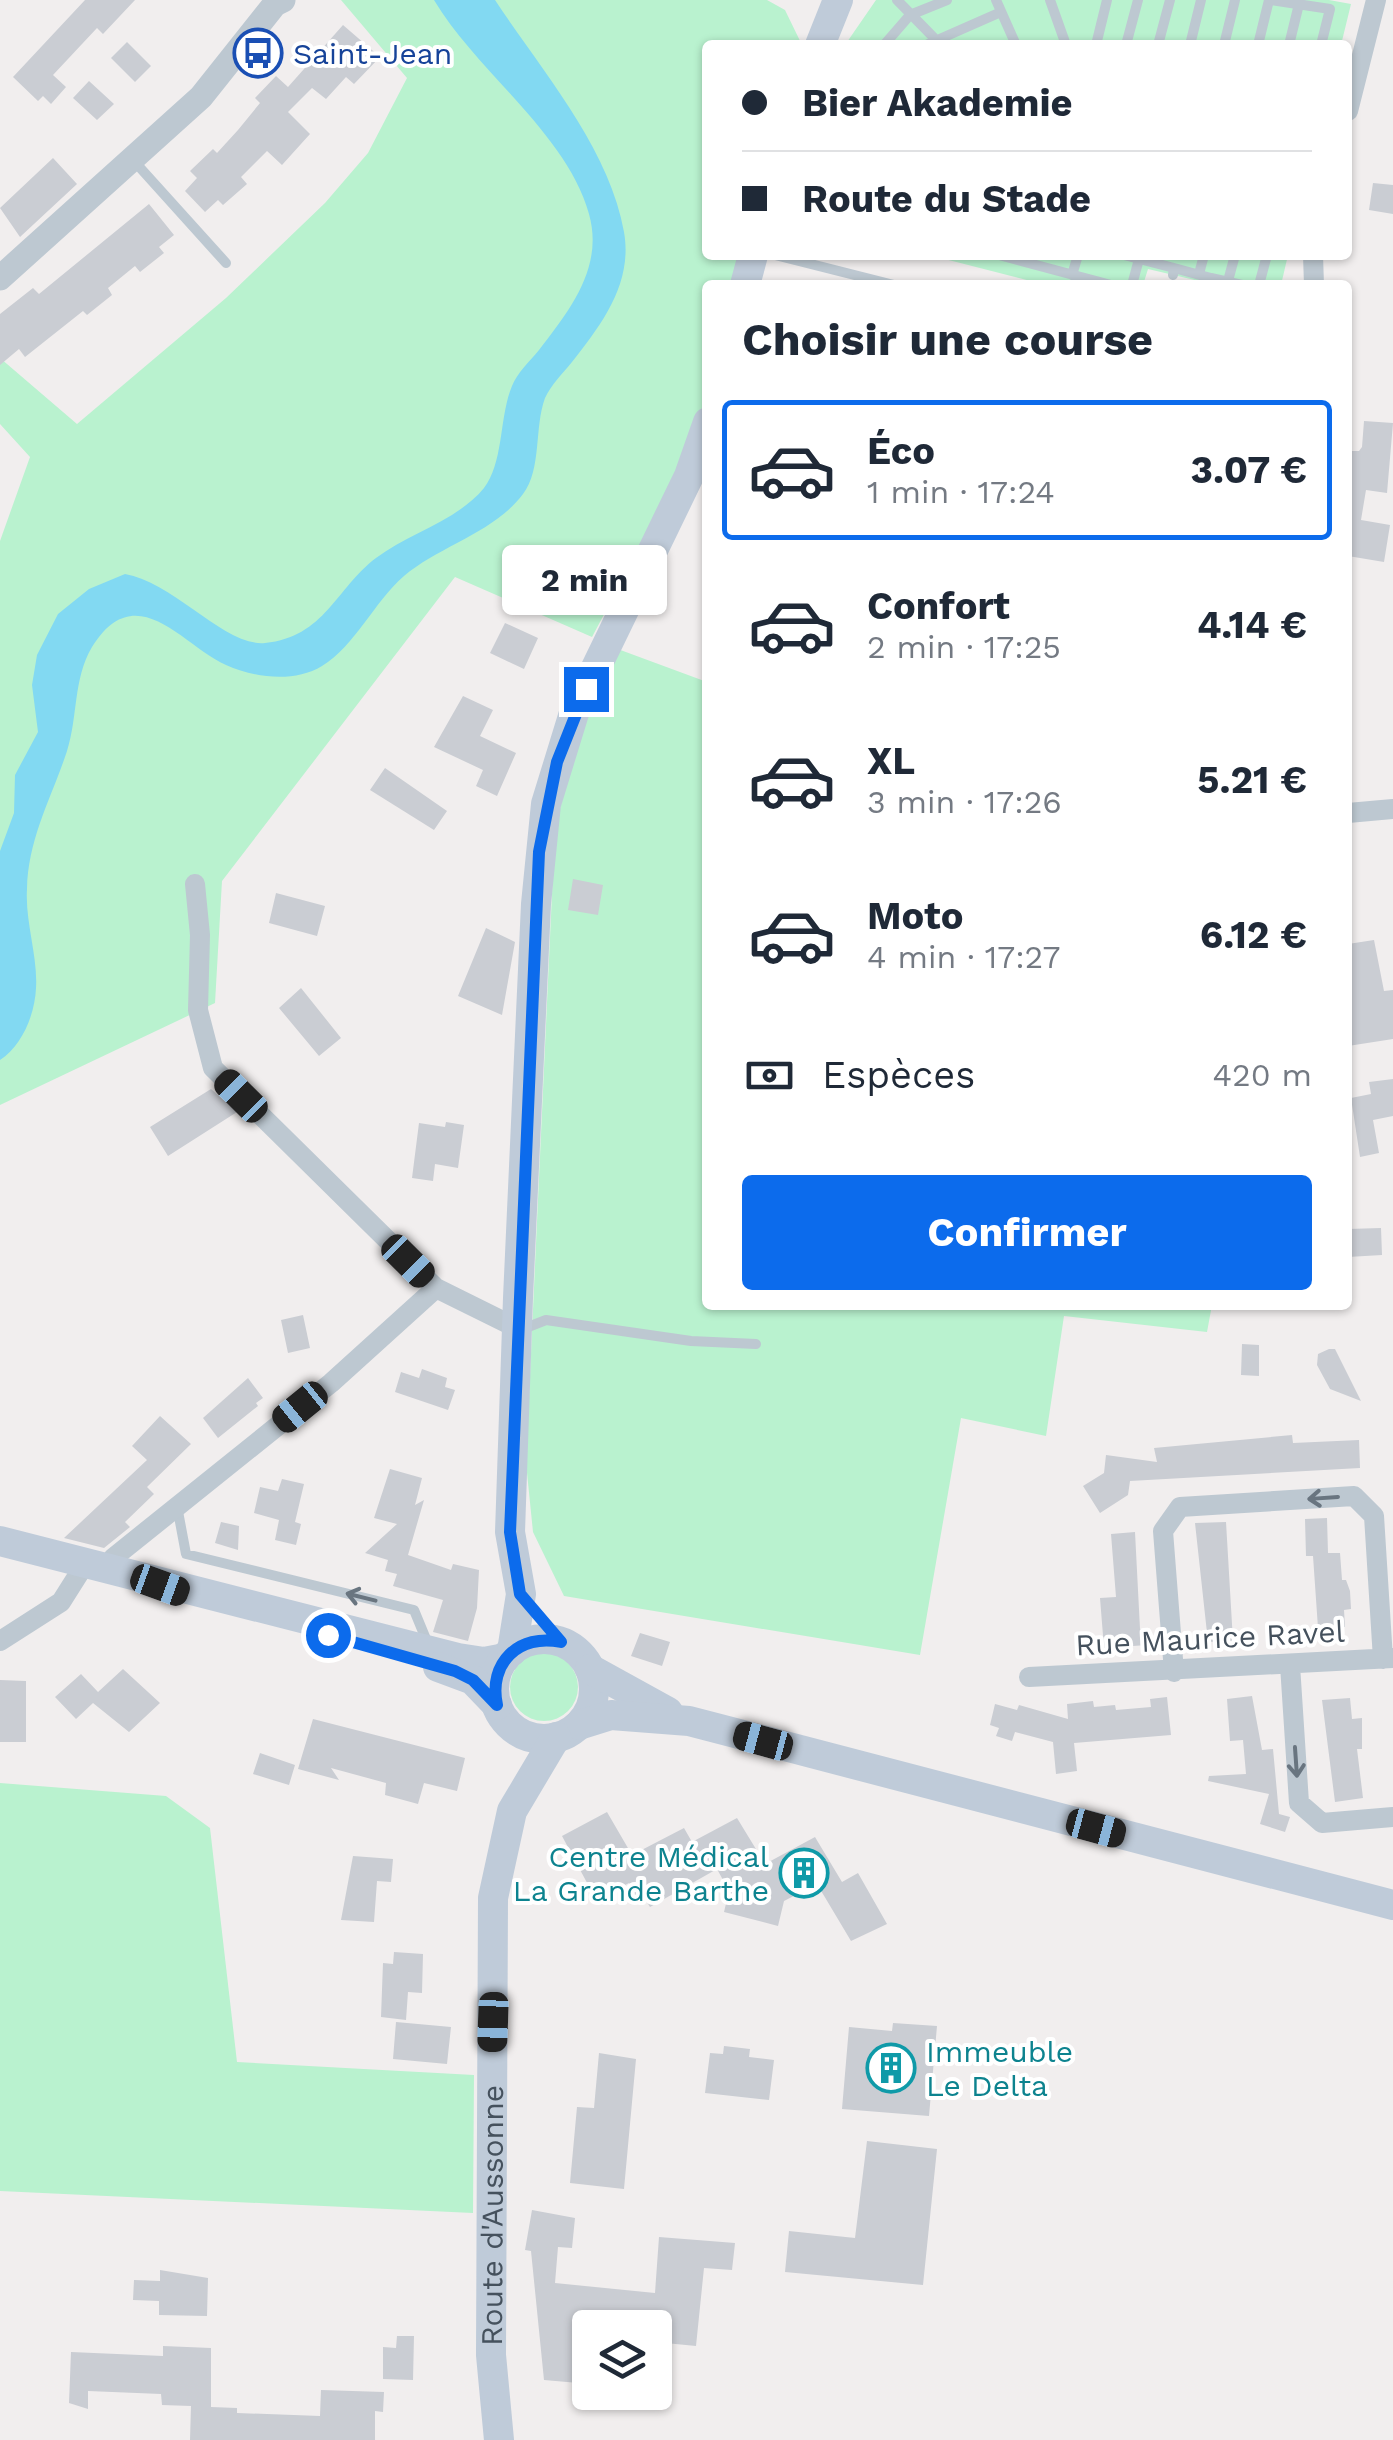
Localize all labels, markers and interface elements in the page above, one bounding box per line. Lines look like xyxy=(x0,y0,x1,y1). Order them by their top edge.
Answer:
bus stop icon: Saint-Jean xyxy=(232,27,284,79)
place label: Saint-Jean xyxy=(293,36,452,71)
text: Bier Akademie xyxy=(802,81,1073,125)
text: Route du Stade xyxy=(802,177,1091,221)
text: Choisir une course xyxy=(742,313,1153,366)
icon: car xyxy=(747,425,837,515)
text: Éco xyxy=(867,429,935,473)
text: 3.07 € xyxy=(1191,448,1307,492)
text: 1 min · 17:24 xyxy=(867,473,1055,511)
callout: 2 min xyxy=(504,544,668,614)
text: 2 min xyxy=(541,561,628,599)
icon: car xyxy=(747,580,837,670)
text: Confort xyxy=(867,584,1010,628)
text: 4.14 € xyxy=(1197,603,1307,647)
text: 2 min · 17:25 xyxy=(867,628,1061,666)
route end xyxy=(564,667,609,712)
icon: car xyxy=(747,735,837,825)
text: XL xyxy=(867,739,915,783)
text: 5.21 € xyxy=(1197,758,1307,802)
text: 3 min · 17:26 xyxy=(867,783,1062,821)
icon: car xyxy=(747,890,837,980)
text: Moto xyxy=(867,894,963,938)
text: 6.12 € xyxy=(1200,913,1307,957)
text: 4 min · 17:27 xyxy=(867,938,1061,976)
icon: cash xyxy=(742,1048,797,1103)
text: Espèces xyxy=(822,1053,975,1097)
text: 420 m xyxy=(1212,1056,1312,1094)
car xyxy=(209,1064,273,1128)
button: Confirmer xyxy=(742,1175,1312,1290)
car xyxy=(376,1229,440,1293)
car xyxy=(267,1376,333,1438)
one-way arrow xyxy=(1307,1489,1340,1508)
car xyxy=(127,1561,193,1609)
one-way arrow xyxy=(346,1587,377,1606)
route start xyxy=(306,1613,351,1658)
street label: Rue Maurice Ravel xyxy=(1074,1613,1346,1663)
car xyxy=(730,1719,796,1763)
one-way arrow xyxy=(1287,1745,1306,1777)
car xyxy=(1063,1806,1129,1850)
place label: Centre Médical La Grande Barthe xyxy=(513,1839,769,1908)
building icon: Centre Médical La Grande Barthe xyxy=(778,1847,830,1899)
car xyxy=(477,1991,509,2053)
place label: Immeuble Le Delta xyxy=(926,2034,1073,2103)
building icon: Immeuble Le Delta xyxy=(865,2042,917,2094)
street label: Route d'Aussonne xyxy=(474,2085,510,2346)
map controls xyxy=(572,2310,672,2410)
button: layers xyxy=(572,2310,672,2410)

